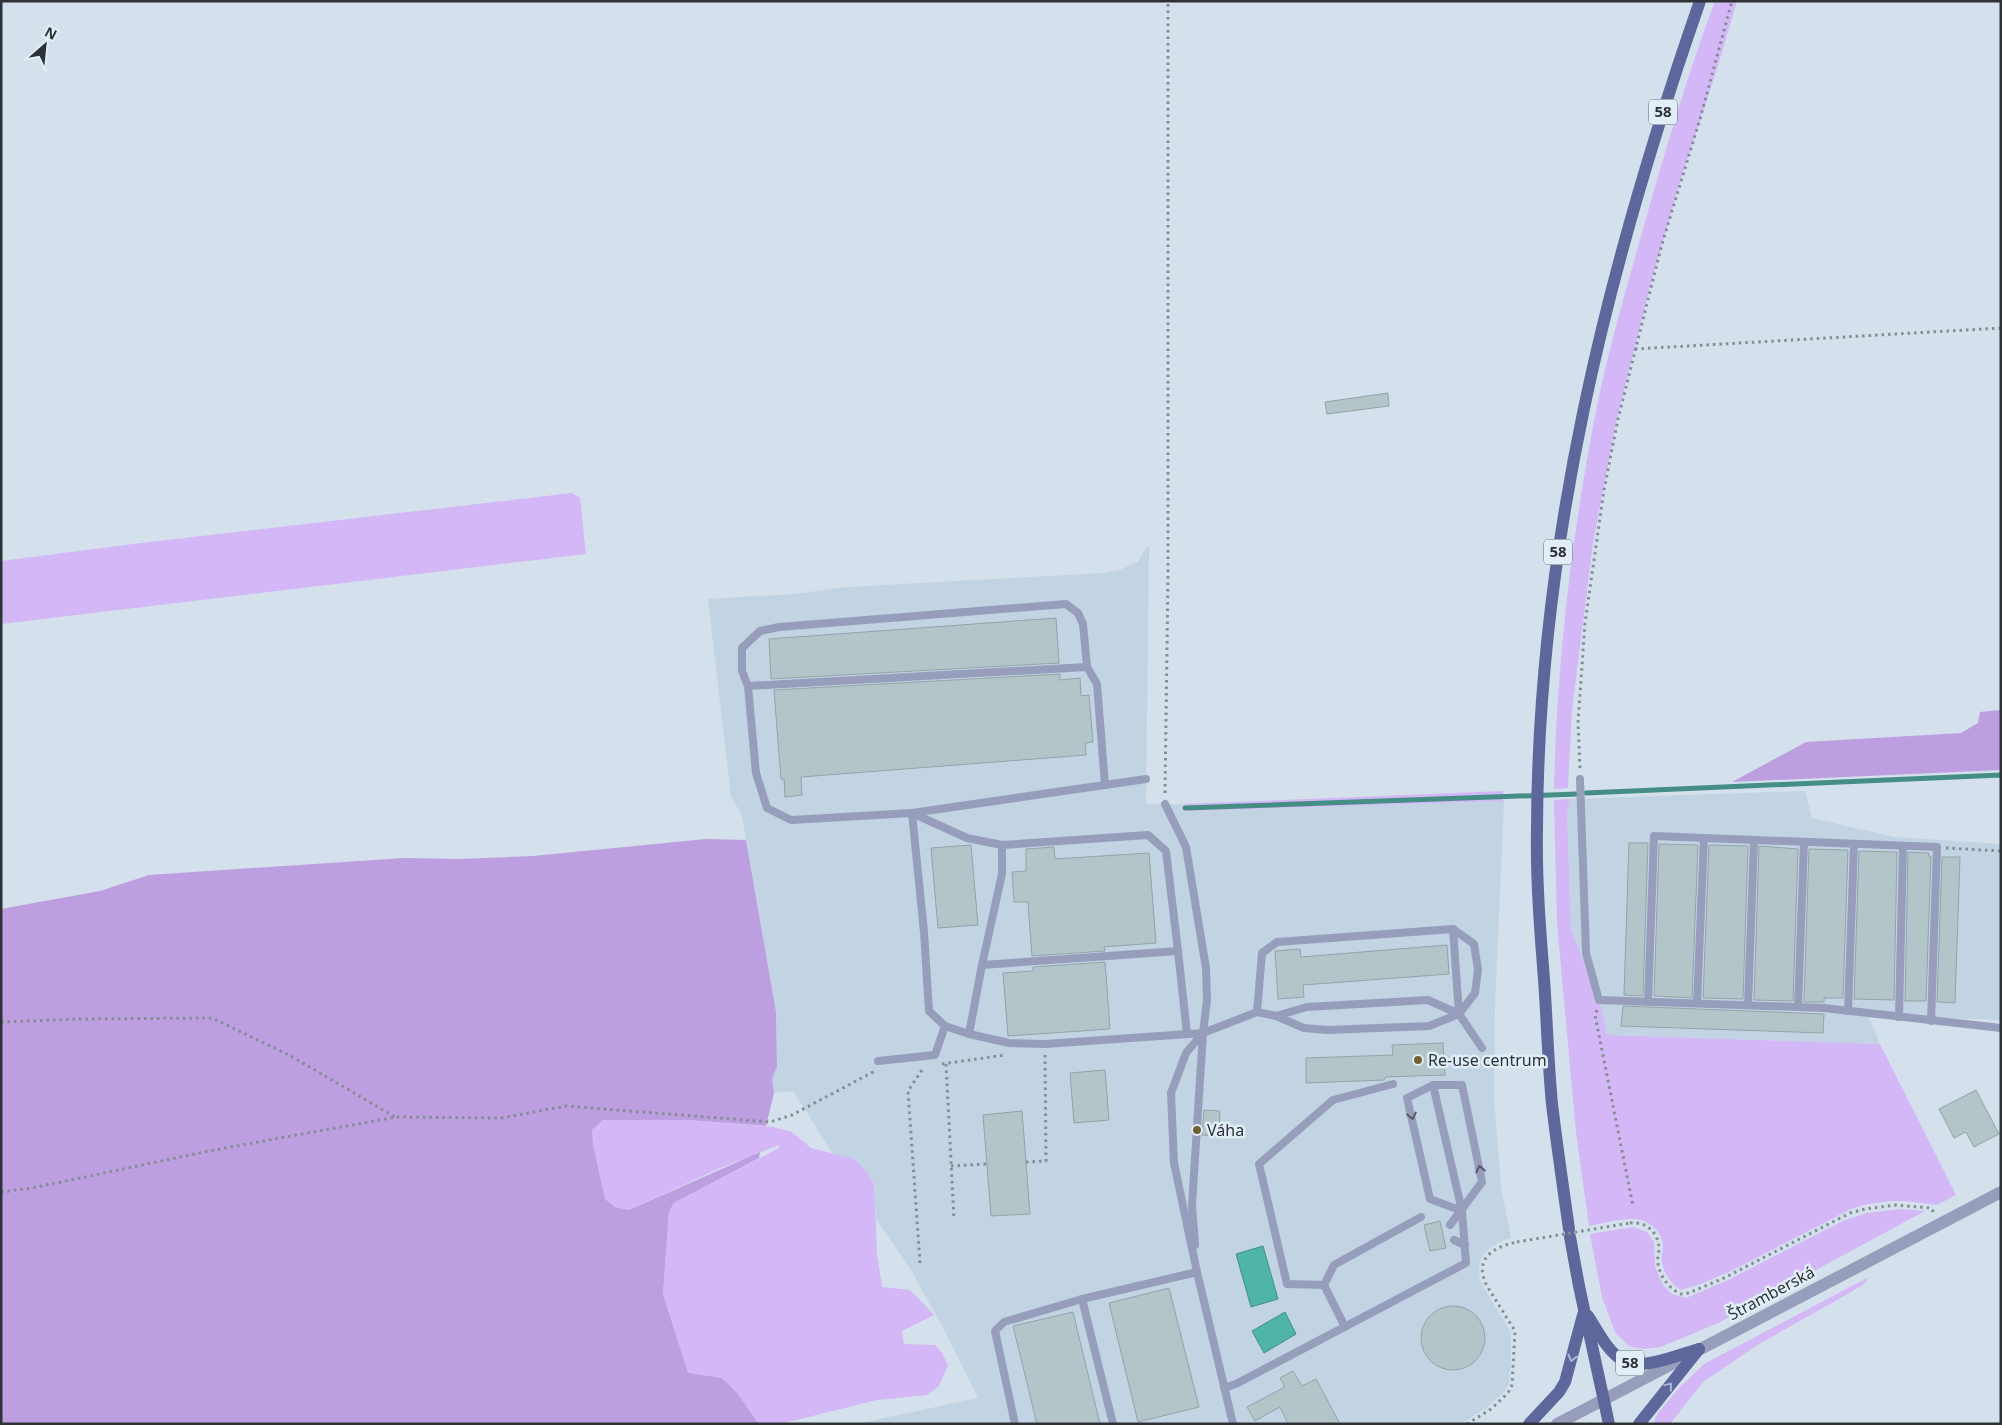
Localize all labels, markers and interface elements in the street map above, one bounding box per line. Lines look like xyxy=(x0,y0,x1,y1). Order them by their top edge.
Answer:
north arrow xyxy=(20,20,70,70)
text: N xyxy=(42,22,61,44)
road number: 58 xyxy=(1649,100,1677,124)
road number: 58 xyxy=(1544,540,1572,564)
place label: Re-use centrum xyxy=(1428,1049,1547,1071)
marker: Re-use centrum xyxy=(1412,1054,1424,1066)
one-way arrow xyxy=(1406,1112,1416,1121)
place label: Váha xyxy=(1207,1119,1244,1141)
marker: Váha xyxy=(1191,1124,1203,1136)
one-way arrow xyxy=(1475,1164,1485,1173)
street label: Štramberská xyxy=(1724,1261,1818,1325)
road number: 58 xyxy=(1616,1350,1644,1376)
one-way arrow xyxy=(1567,1353,1578,1362)
one-way arrow xyxy=(1663,1383,1671,1392)

